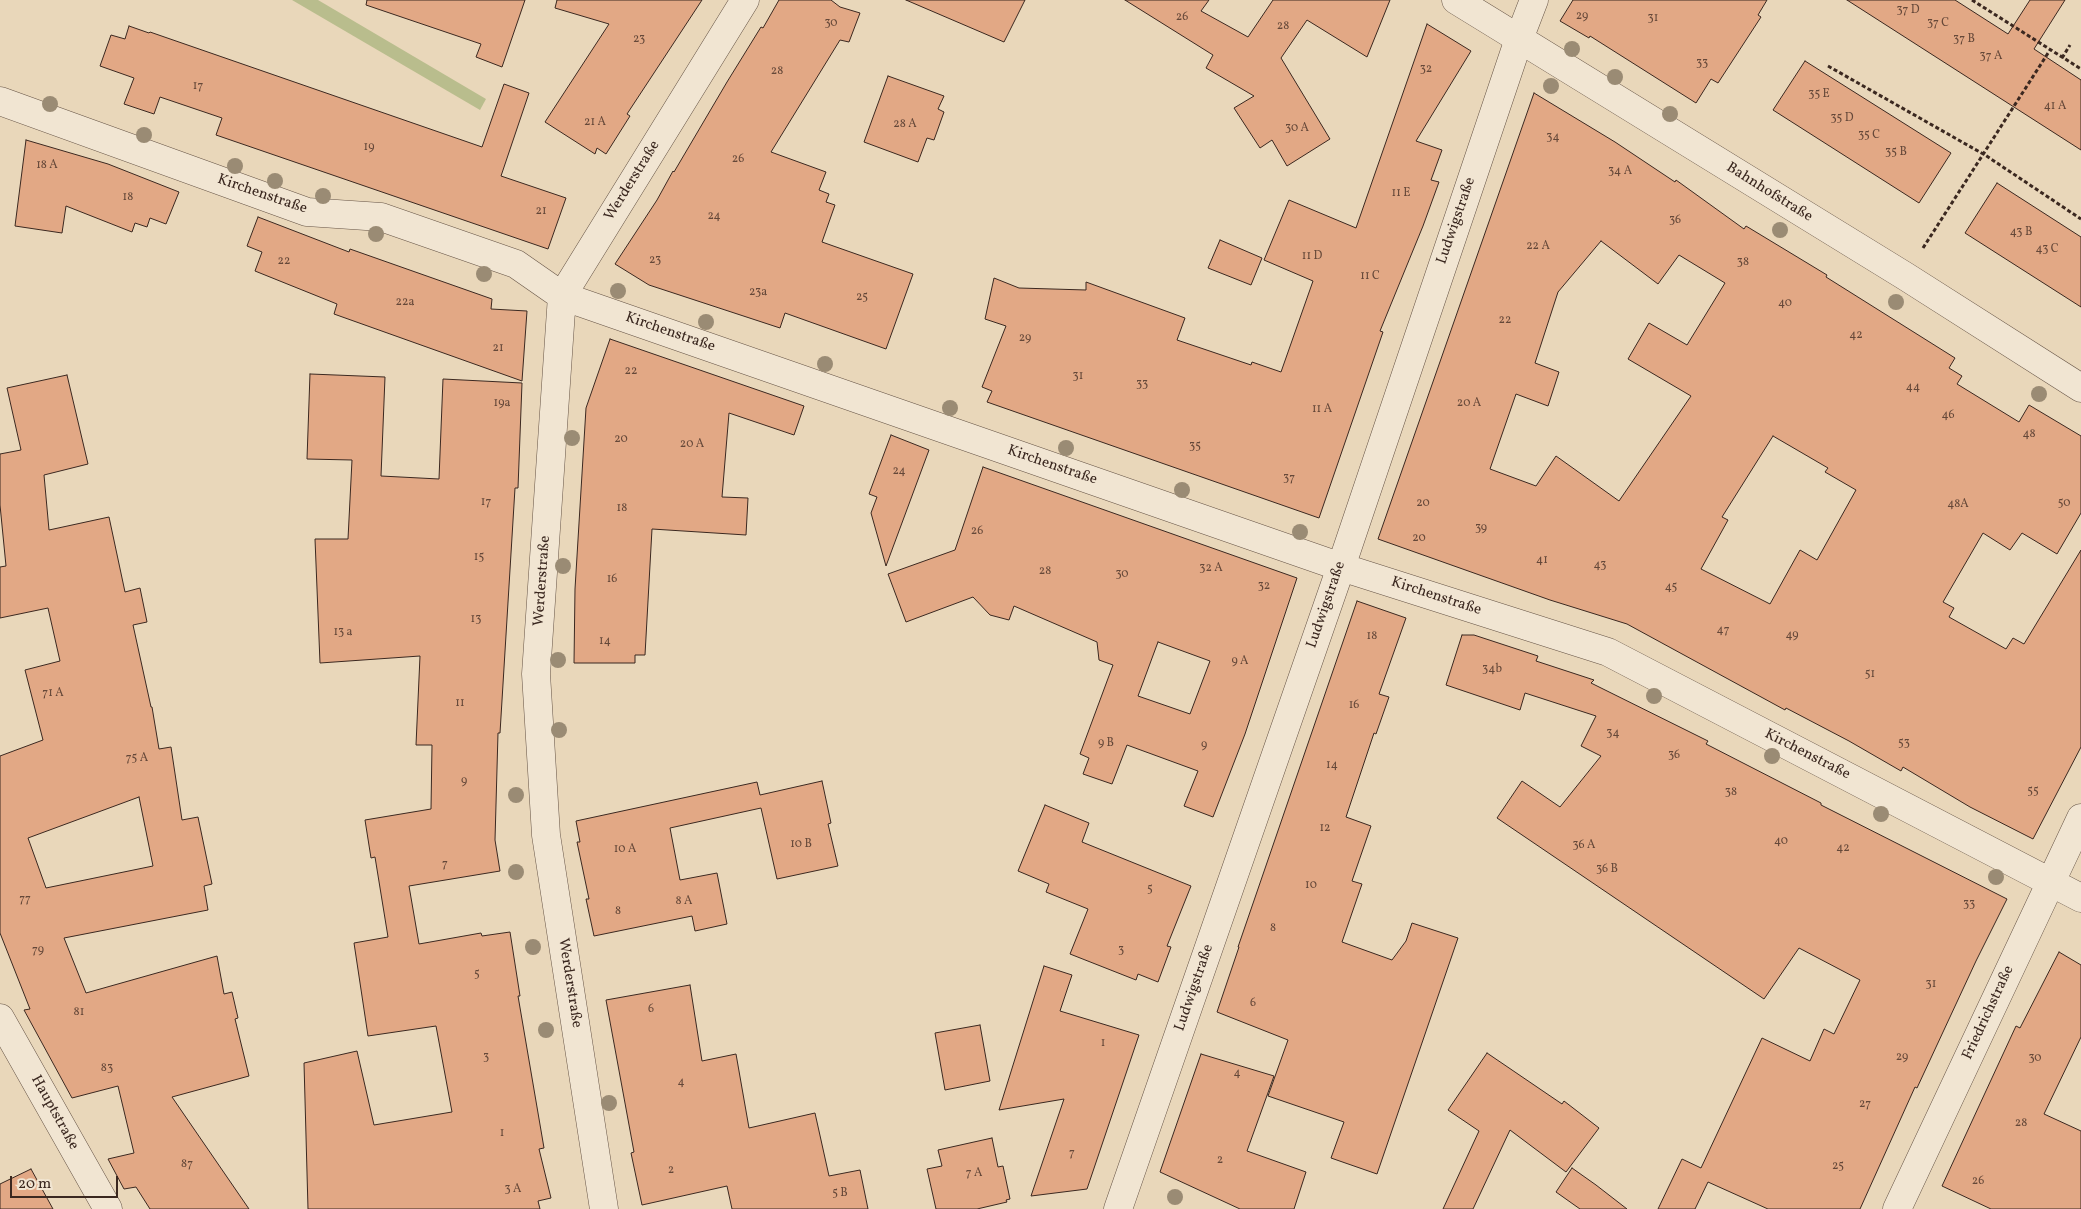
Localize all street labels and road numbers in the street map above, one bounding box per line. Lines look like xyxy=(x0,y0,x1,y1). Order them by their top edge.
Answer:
street label: Werderstraße xyxy=(601,138,665,224)
street label: Bahnhofstraße xyxy=(1723,159,1815,227)
street label: Kirchenstraße xyxy=(215,171,309,219)
street label: Ludwigstraße xyxy=(1434,175,1480,267)
street label: Kirchenstraße xyxy=(623,309,717,357)
street label: Kirchenstraße xyxy=(1005,442,1099,490)
street label: Werderstraße xyxy=(531,535,555,627)
street label: Ludwigstraße xyxy=(1304,559,1350,651)
street label: Kirchenstraße xyxy=(1389,574,1483,620)
street label: Kirchenstraße xyxy=(1761,726,1853,784)
street label: Werderstraße xyxy=(553,937,585,1029)
street label: Ludwigstraße xyxy=(1172,942,1218,1034)
street label: Friedrichstraße xyxy=(1959,963,2019,1063)
street label: Hauptstraße xyxy=(26,1073,82,1153)

